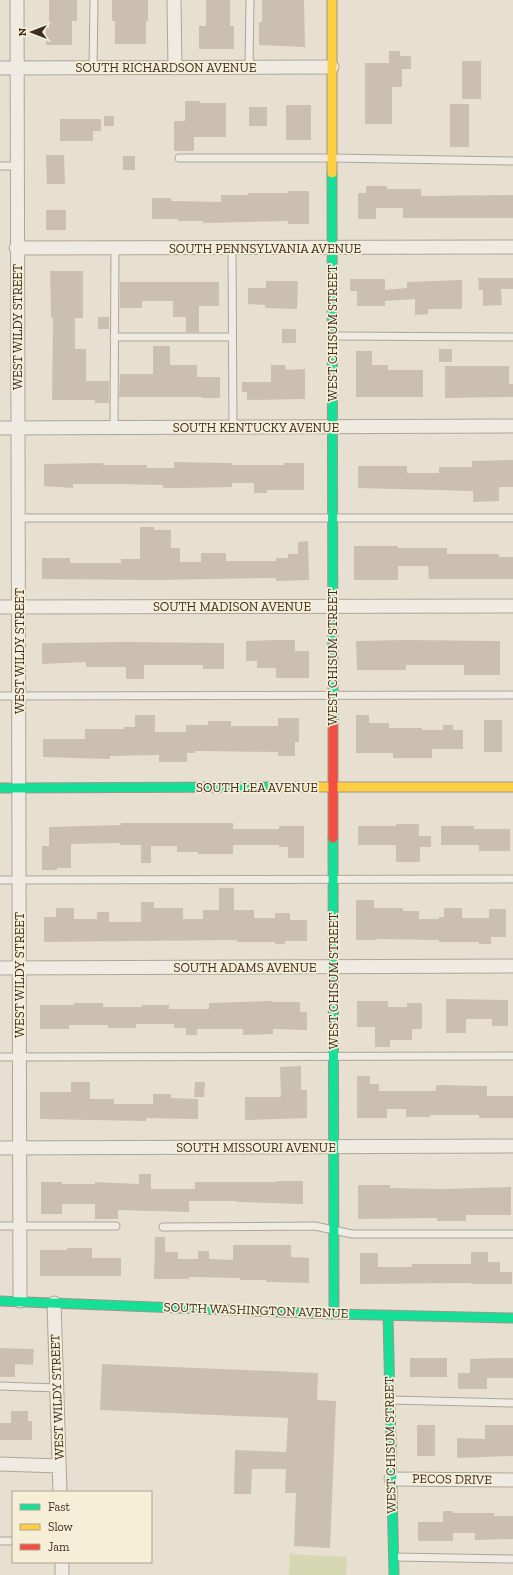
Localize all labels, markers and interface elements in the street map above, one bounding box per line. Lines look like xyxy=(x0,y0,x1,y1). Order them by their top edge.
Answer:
north arrow xyxy=(12,12,52,52)
text: N xyxy=(16,27,29,36)
street label: SOUTH RICHARDSON AVENUE xyxy=(76,60,257,75)
street label: SOUTH PENNSYLVANIA AVENUE xyxy=(169,241,361,256)
street label: WEST WILDY STREET xyxy=(10,264,25,390)
street label: WEST CHISUM STREET xyxy=(325,265,340,401)
street label: SOUTH KENTUCKY AVENUE xyxy=(173,420,340,435)
street label: WEST WILDY STREET xyxy=(12,588,27,714)
street label: WEST CHISUM STREET xyxy=(325,589,340,725)
street label: SOUTH MADISON AVENUE xyxy=(153,599,311,614)
street label: SOUTH LEA AVENUE xyxy=(196,780,318,795)
street label: WEST WILDY STREET xyxy=(12,912,27,1038)
street label: WEST CHISUM STREET xyxy=(326,913,341,1049)
street label: SOUTH ADAMS AVENUE xyxy=(174,960,317,975)
street label: SOUTH MISSOURI AVENUE xyxy=(176,1140,336,1155)
street label: SOUTH WASHINGTON AVENUE xyxy=(163,1299,349,1321)
street label: WEST WILDY STREET xyxy=(47,1334,67,1460)
street label: WEST CHISUM STREET xyxy=(381,1376,399,1514)
street label: PECOS DRIVE xyxy=(412,1471,493,1487)
legend xyxy=(12,1491,152,1563)
text: Fast xyxy=(48,1500,71,1514)
text: Slow xyxy=(48,1520,74,1534)
text: Jam xyxy=(48,1540,70,1554)

